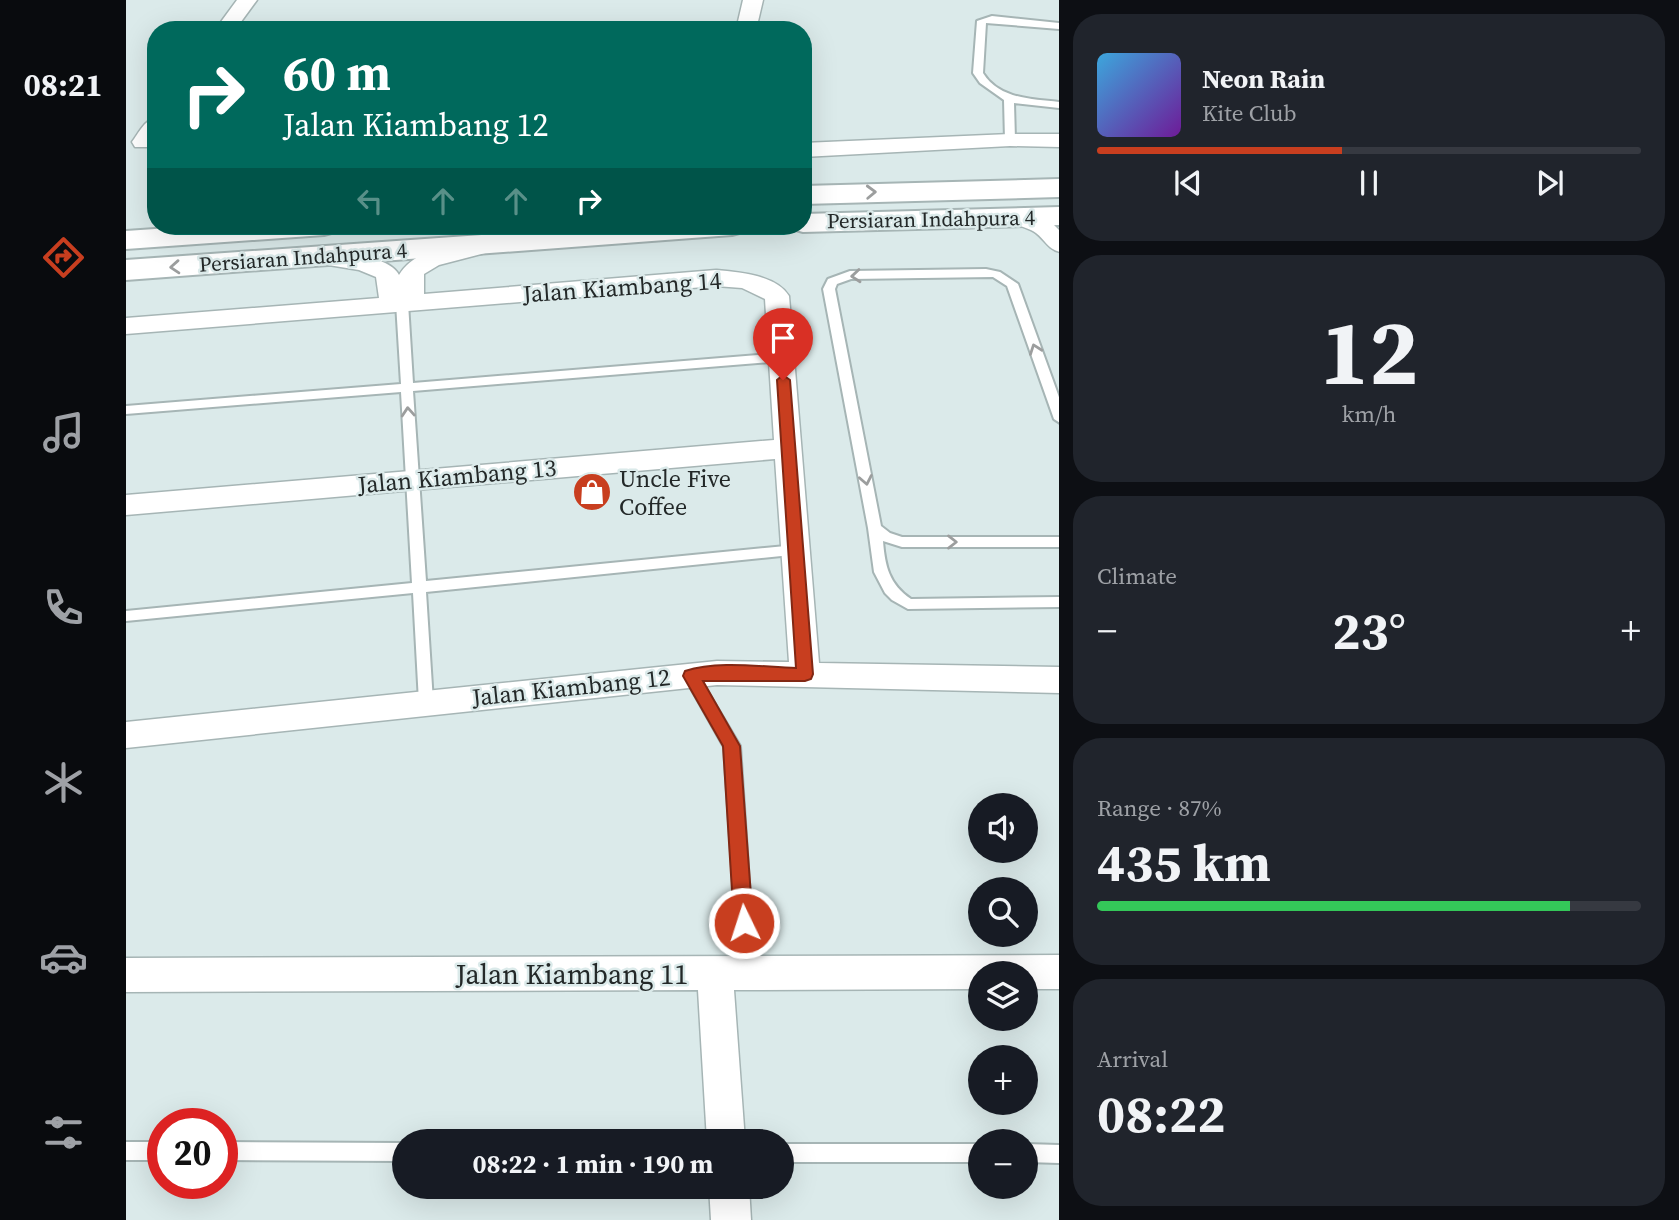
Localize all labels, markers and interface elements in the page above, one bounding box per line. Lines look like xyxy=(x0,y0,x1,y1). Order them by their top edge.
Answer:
text: 60 m xyxy=(283,39,391,106)
icon: right xyxy=(168,49,259,140)
text: Neon Rain xyxy=(1202,61,1325,97)
text: 08:21 xyxy=(24,63,102,107)
text: Kite Club xyxy=(1202,97,1297,129)
text: Jalan Kiambang 12 xyxy=(283,103,548,147)
icon: previous xyxy=(1169,164,1207,202)
icon: pause xyxy=(1350,164,1388,202)
icon: next xyxy=(1531,164,1569,202)
icon: left xyxy=(351,182,389,220)
icon: ahead xyxy=(424,182,462,220)
icon: ahead xyxy=(497,182,535,220)
icon: right xyxy=(570,182,608,220)
one-way arrow xyxy=(866,185,877,200)
street label: Persiaran Indahpura 4 xyxy=(827,203,1036,235)
icon: directions xyxy=(39,233,88,282)
street label: Persiaran Indahpura 4 xyxy=(198,235,408,279)
one-way arrow xyxy=(170,259,181,274)
street label: Jalan Kiambang 14 xyxy=(521,264,722,310)
one-way arrow xyxy=(850,268,861,283)
text: 12 xyxy=(1320,290,1418,414)
pin xyxy=(753,308,813,380)
icon: arrive xyxy=(764,319,802,357)
one-way arrow xyxy=(1029,343,1043,355)
text: km/h xyxy=(1342,398,1396,430)
one-way arrow xyxy=(401,406,416,417)
icon: music xyxy=(39,408,88,457)
street label: Jalan Kiambang 13 xyxy=(355,451,558,501)
place label: Uncle Five Coffee xyxy=(619,462,731,523)
shop icon: Uncle Five Coffee xyxy=(571,471,613,513)
one-way arrow xyxy=(857,474,872,486)
one-way arrow xyxy=(947,534,958,550)
text: Climate xyxy=(1097,560,1177,592)
icon: phone xyxy=(39,583,88,632)
text: 23° xyxy=(1332,595,1406,666)
text: − xyxy=(1097,605,1117,657)
text: + xyxy=(1621,605,1641,657)
street label: Jalan Kiambang 12 xyxy=(469,660,672,714)
icon: climate xyxy=(39,758,88,807)
text: Range · 87% xyxy=(1097,792,1222,824)
map controls xyxy=(968,793,1038,1199)
button: sound xyxy=(968,793,1038,863)
text: 435 km xyxy=(1097,827,1271,898)
button: search xyxy=(968,877,1038,947)
position arrow xyxy=(707,886,781,960)
icon: car xyxy=(39,933,88,982)
street label: Jalan Kiambang 11 xyxy=(455,955,688,993)
button: layers xyxy=(968,961,1038,1031)
text: Arrival xyxy=(1097,1043,1168,1075)
button: + xyxy=(968,1045,1038,1115)
text: 08:22 xyxy=(1097,1078,1225,1149)
icon: filters xyxy=(39,1108,88,1157)
speed limit sign: 20 xyxy=(147,1108,238,1199)
button: − xyxy=(968,1129,1038,1199)
text: 08:22 · 1 min · 190 m xyxy=(473,1146,713,1182)

